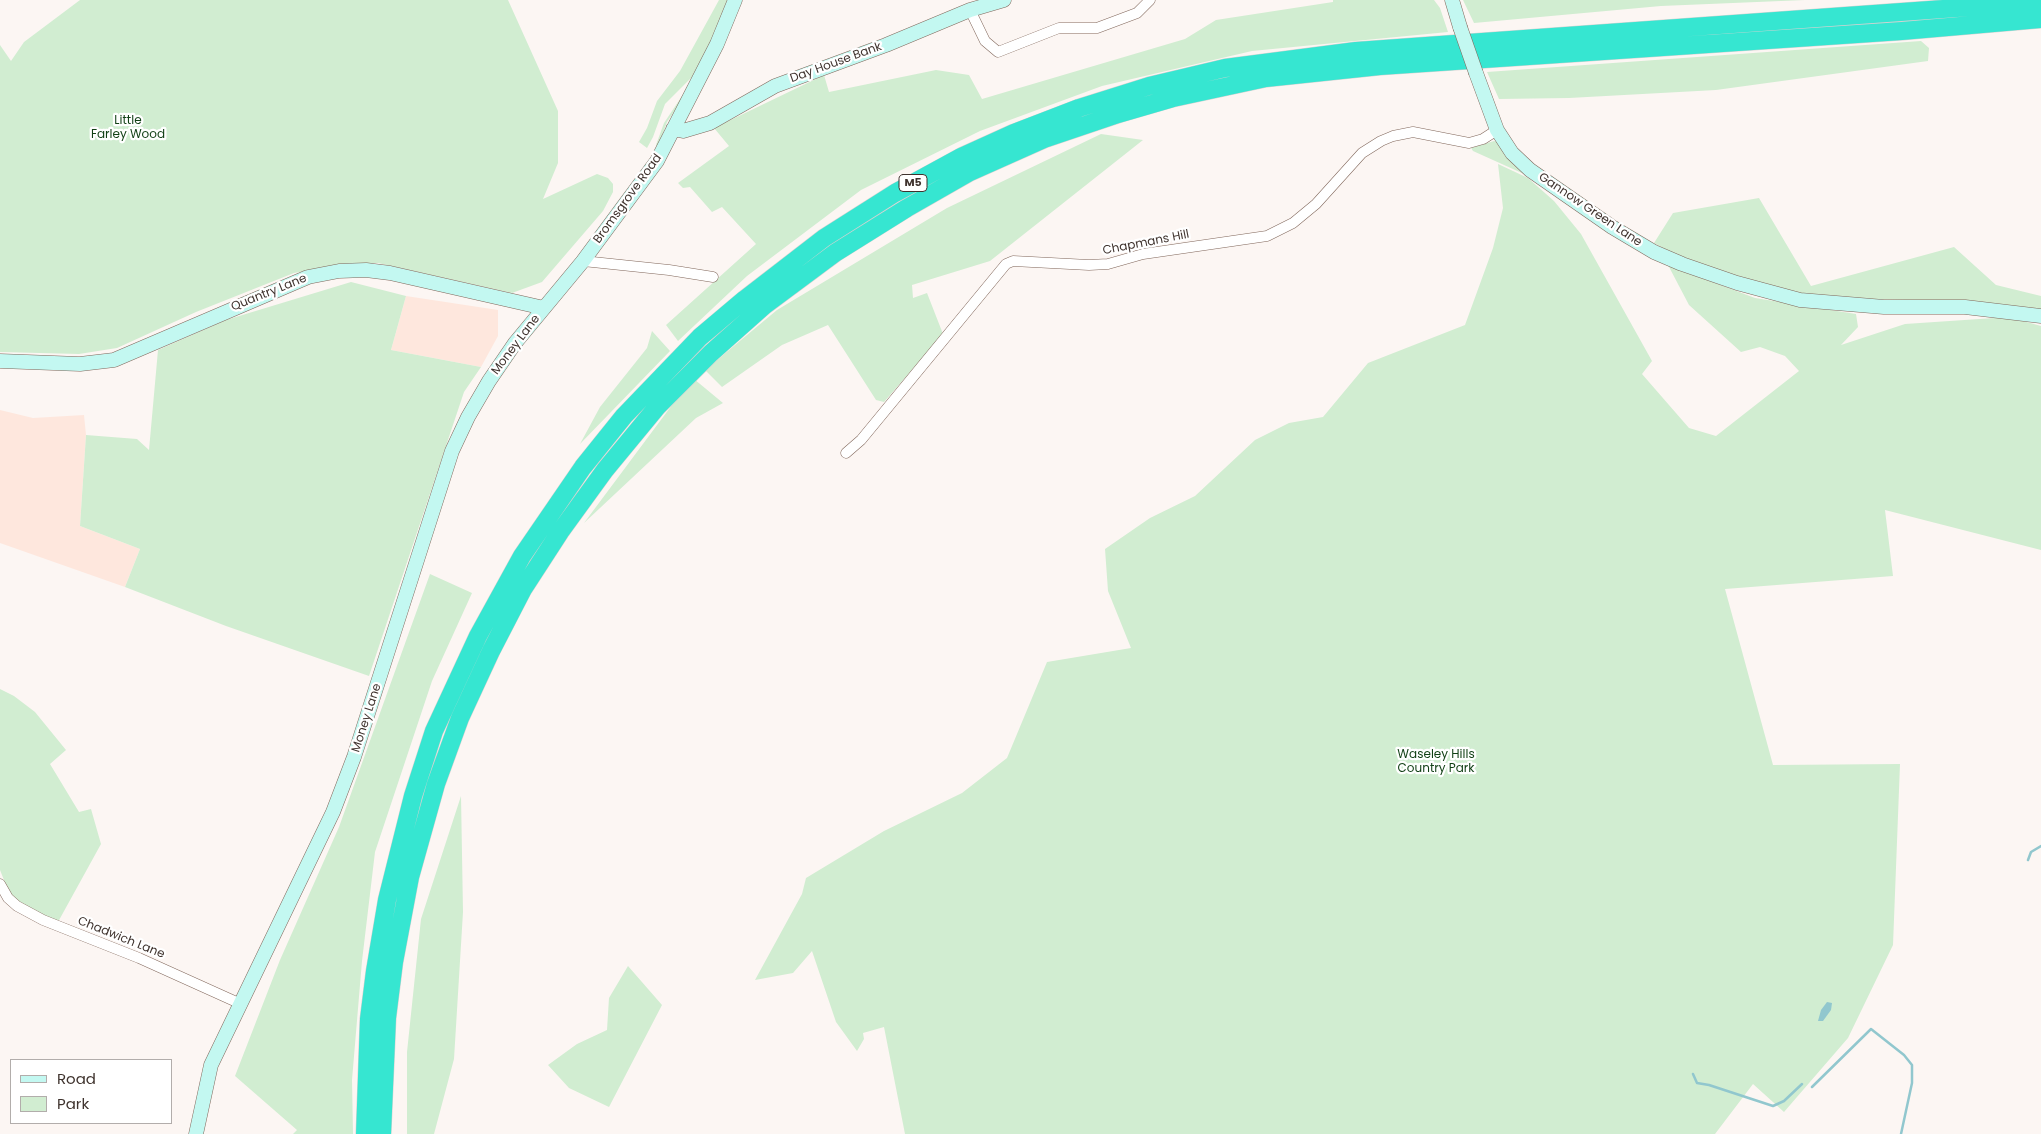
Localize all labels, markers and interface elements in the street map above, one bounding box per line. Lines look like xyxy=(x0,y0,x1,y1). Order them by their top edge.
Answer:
street label: Day House Bank xyxy=(788,40,884,86)
park label: Little Farley Wood xyxy=(91,114,165,142)
street label: Bromsgrove Road xyxy=(591,151,665,247)
street label: Gannow Green Lane xyxy=(1536,170,1644,250)
road number: M5 xyxy=(899,174,927,192)
street label: Chapmans Hill xyxy=(1101,228,1191,258)
street label: Quantry Lane xyxy=(229,271,309,315)
street label: Money Lane xyxy=(489,312,543,378)
street label: Money Lane xyxy=(349,682,385,754)
park label: Waseley Hills Country Park xyxy=(1397,748,1475,776)
street label: Chadwich Lane xyxy=(75,914,167,962)
legend xyxy=(10,1059,172,1124)
text: Road xyxy=(57,1068,96,1089)
text: Park xyxy=(57,1093,89,1114)

